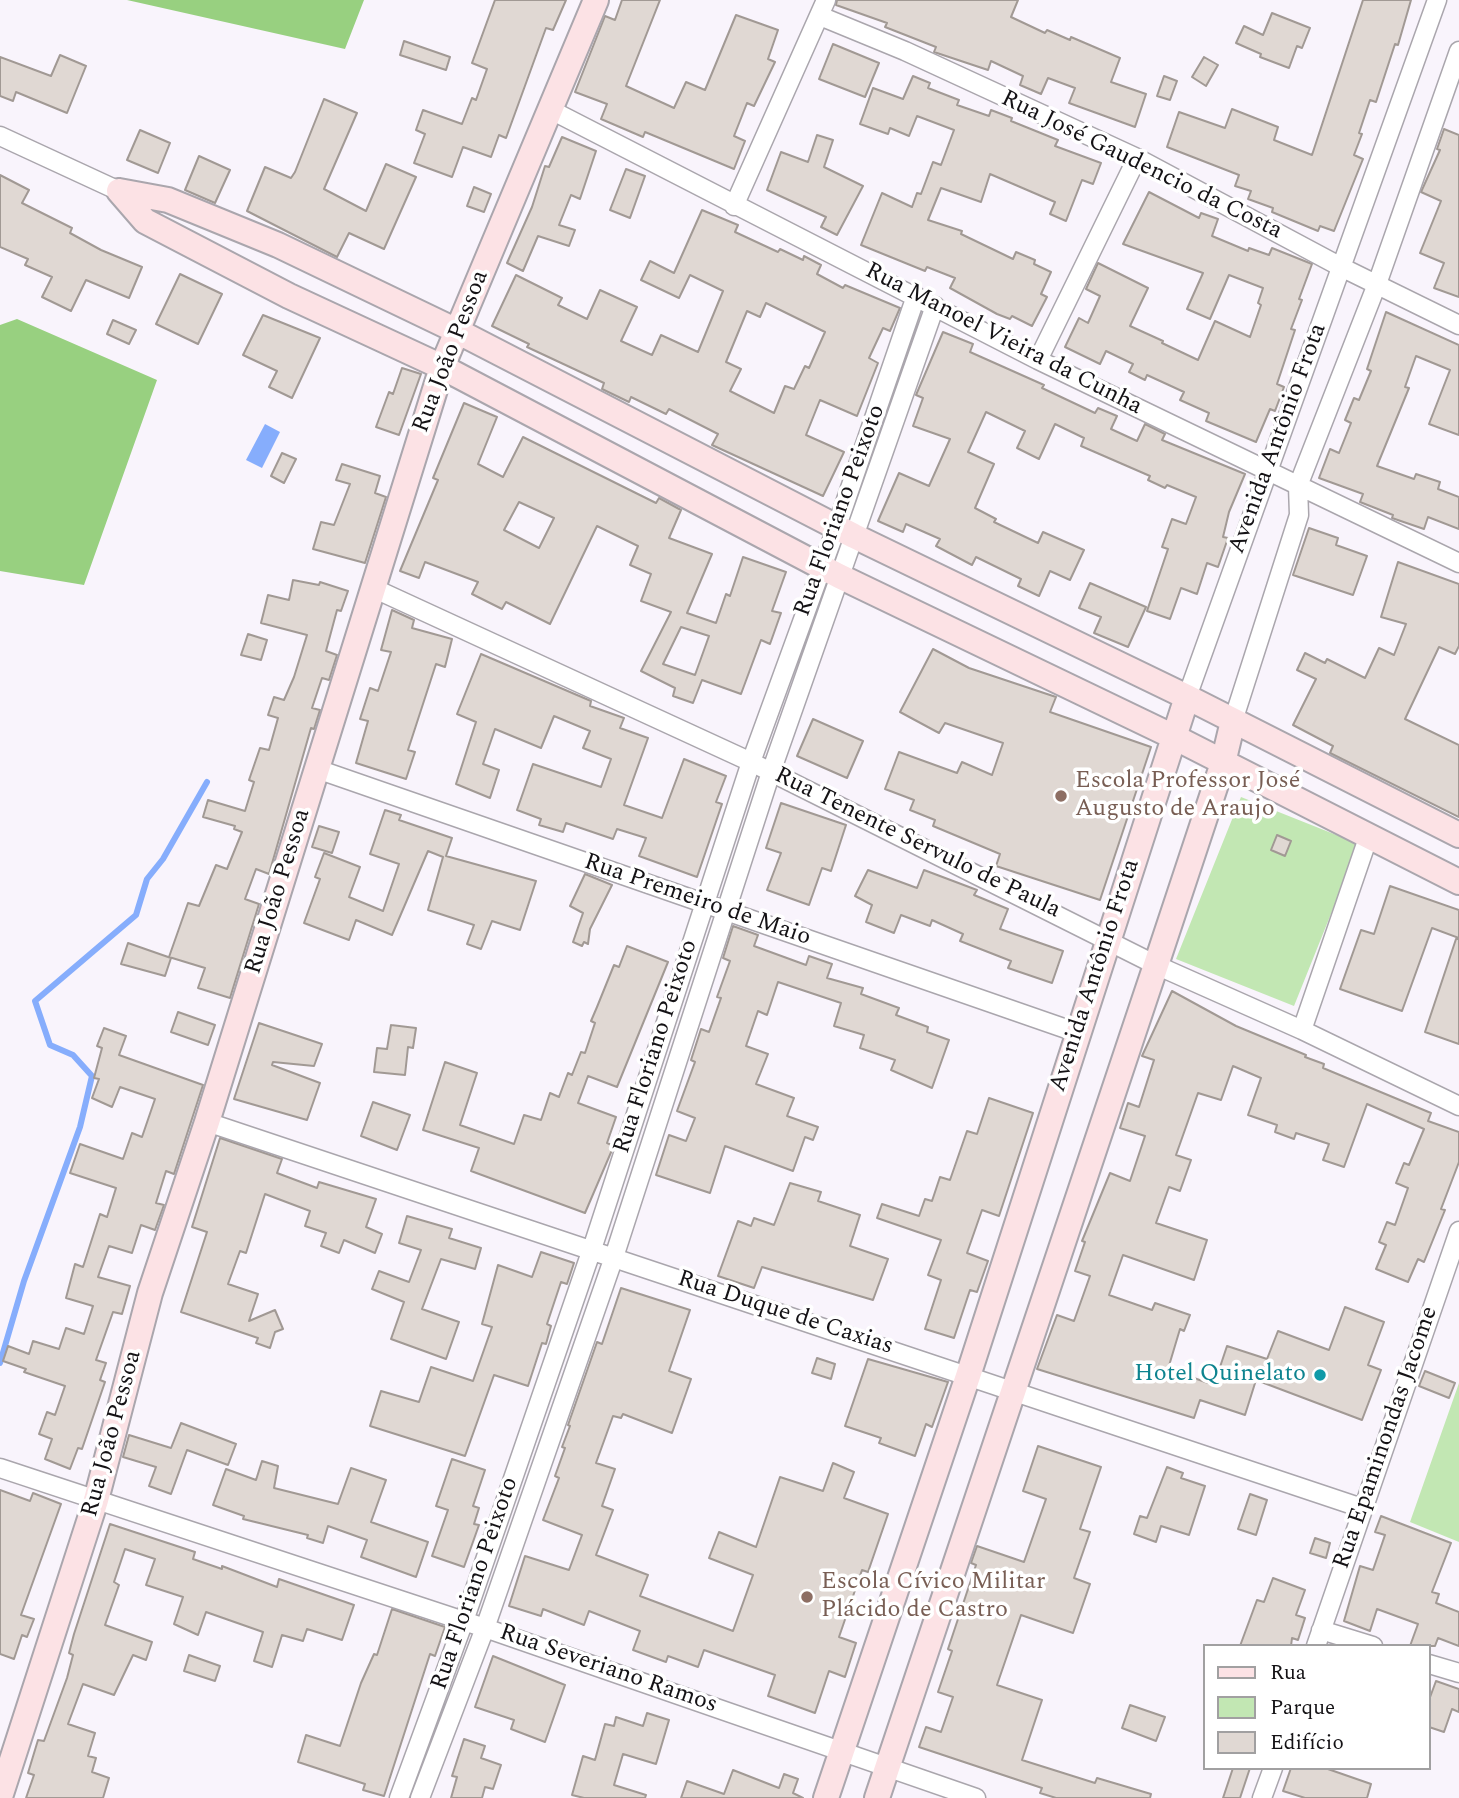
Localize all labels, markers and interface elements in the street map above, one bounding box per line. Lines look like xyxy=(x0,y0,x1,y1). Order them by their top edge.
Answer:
street label: Rua José Gaudencio da Costa xyxy=(996,85,1286,247)
street label: Rua Manoel Vieira da Cunha xyxy=(860,257,1146,423)
street label: Rua João Pessoa xyxy=(408,267,496,437)
street label: Avenida Antônio Frota xyxy=(1224,320,1334,558)
street label: Rua Floriano Peixoto xyxy=(789,401,893,621)
street label: Rua Tenente Servulo de Paula xyxy=(769,762,1065,926)
place label: Escola Professor José Augusto de Araujo xyxy=(1075,768,1300,824)
marker: Escola Professor José Augusto de Araujo xyxy=(1053,788,1069,804)
street label: Rua João Pessoa xyxy=(240,806,318,978)
street label: Rua Premeiro de Maio xyxy=(580,849,814,953)
street label: Avenida Antônio Frota xyxy=(1045,856,1147,1096)
street label: Rua Floriano Peixoto xyxy=(609,936,705,1158)
street label: Rua Duque de Caxias xyxy=(673,1266,897,1362)
street label: Rua Epaminondas Jacome xyxy=(1329,1303,1445,1573)
street label: Rua João Pessoa xyxy=(77,1347,149,1521)
place label: Hotel Quinelato xyxy=(1134,1361,1306,1389)
marker: Hotel Quinelato xyxy=(1312,1367,1328,1383)
street label: Rua Floriano Peixoto xyxy=(426,1474,526,1694)
place label: Escola Cívico Militar Plácido de Castro xyxy=(821,1569,1046,1625)
marker: Escola Cívico Militar Plácido de Castro xyxy=(799,1589,815,1605)
street label: Rua Severiano Ramos xyxy=(495,1619,721,1721)
legend xyxy=(1204,1644,1431,1770)
text: Rua xyxy=(1270,1657,1306,1689)
text: Parque xyxy=(1270,1692,1335,1724)
text: Edifício xyxy=(1270,1727,1344,1759)

